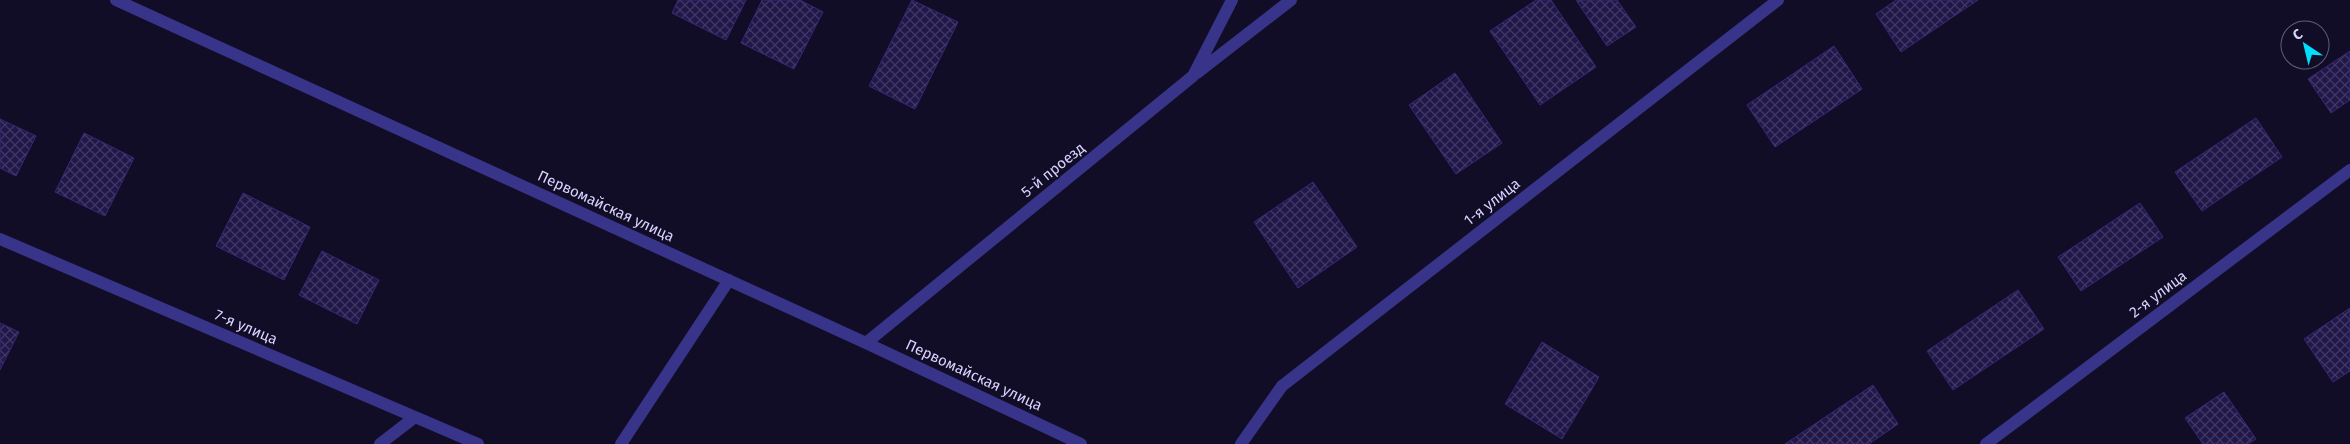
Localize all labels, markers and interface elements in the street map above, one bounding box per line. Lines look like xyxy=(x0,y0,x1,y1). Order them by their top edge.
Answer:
north arrow xyxy=(2280,20,2330,70)
text: С xyxy=(2290,25,2306,44)
street label: 5-й проезд xyxy=(1018,139,1088,201)
street label: Первомайская улица xyxy=(535,166,677,246)
street label: 1-я улица xyxy=(1460,174,1524,230)
street label: 2-я улица xyxy=(2126,267,2190,321)
street label: 7-я улица xyxy=(212,306,280,348)
street label: Первомайская улица xyxy=(903,335,1045,415)

